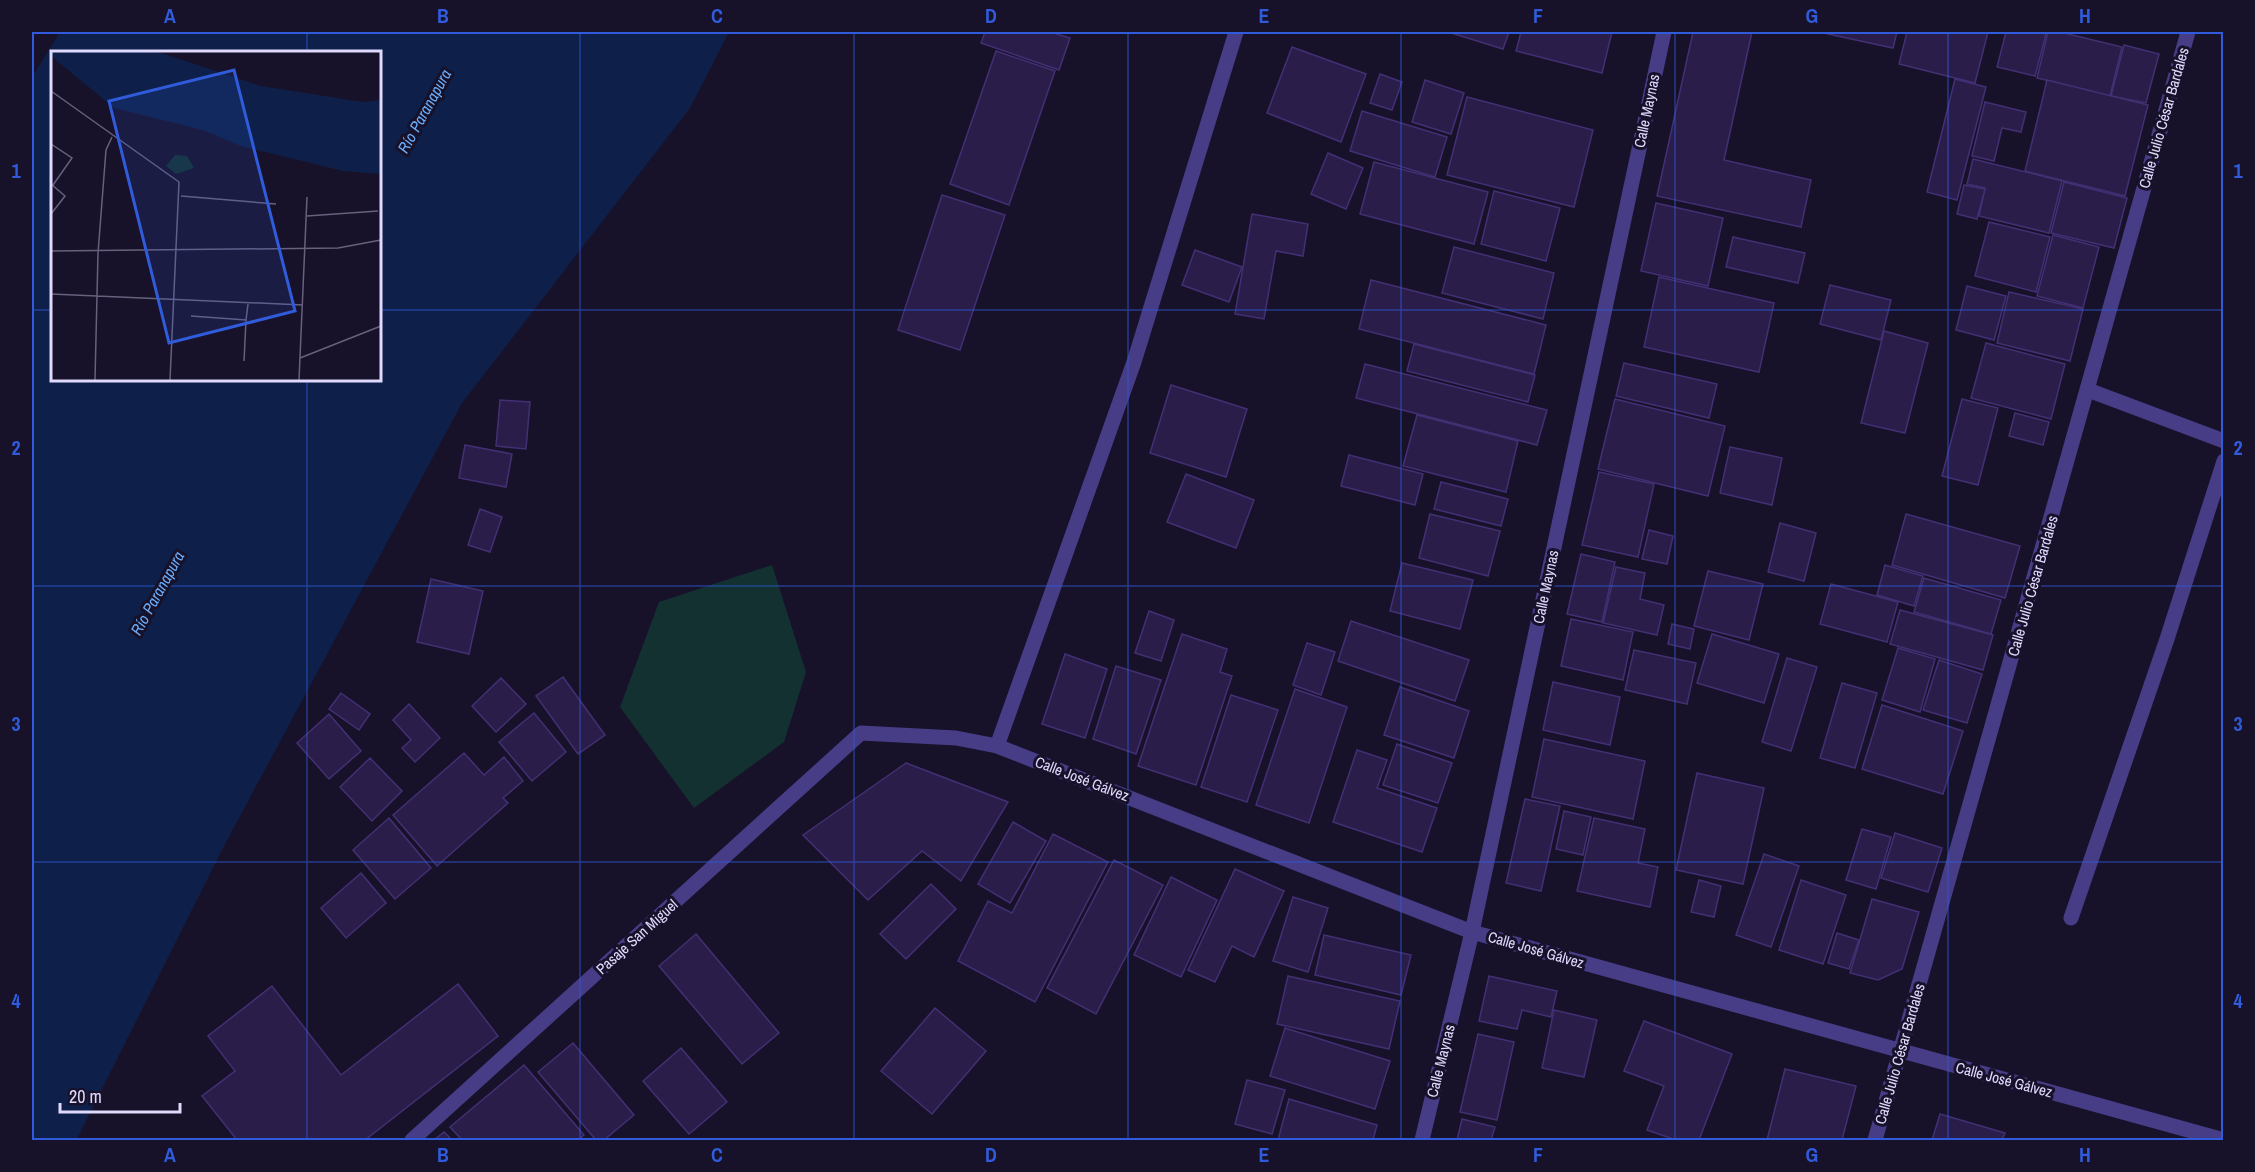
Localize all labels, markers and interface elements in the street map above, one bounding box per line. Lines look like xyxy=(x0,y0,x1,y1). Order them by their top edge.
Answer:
text: A xyxy=(164,2,176,29)
text: B xyxy=(437,2,449,29)
text: C xyxy=(711,2,723,29)
text: D xyxy=(985,2,997,29)
text: E xyxy=(1259,2,1270,29)
text: F xyxy=(1533,2,1543,29)
text: G xyxy=(1806,2,1818,29)
text: H xyxy=(2079,2,2091,29)
street label: Calle Julio César Bardales xyxy=(2133,45,2194,191)
inset map xyxy=(51,51,381,381)
water label: Río Paranapura xyxy=(392,65,456,157)
street label: Calle Maynas xyxy=(1628,72,1665,150)
text: 1 xyxy=(11,157,21,184)
text: 1 xyxy=(2233,157,2243,184)
text: 2 xyxy=(11,434,21,461)
text: 2 xyxy=(2233,434,2243,461)
street label: Calle Julio César Bardales xyxy=(2002,513,2063,659)
water label: Río Paranapura xyxy=(125,547,189,639)
street label: Calle Maynas xyxy=(1527,548,1564,626)
text: 3 xyxy=(11,710,21,737)
text: 3 xyxy=(2233,710,2243,737)
street label: Calle José Gálvez xyxy=(1032,751,1132,806)
street label: Pasaje San Miguel xyxy=(591,894,682,979)
street label: Calle José Gálvez xyxy=(1486,926,1587,973)
street label: Calle Julio César Bardales xyxy=(1869,981,1930,1127)
text: 4 xyxy=(11,987,21,1014)
text: 4 xyxy=(2233,987,2243,1014)
street label: Calle Maynas xyxy=(1421,1022,1460,1100)
street label: Calle José Gálvez xyxy=(1954,1057,2055,1102)
scale bar xyxy=(60,1076,180,1114)
text: 20 m xyxy=(69,1084,102,1109)
text: A xyxy=(164,1141,176,1168)
text: B xyxy=(437,1141,449,1168)
text: C xyxy=(711,1141,723,1168)
text: D xyxy=(985,1141,997,1168)
text: E xyxy=(1259,1141,1270,1168)
text: F xyxy=(1533,1141,1543,1168)
text: G xyxy=(1806,1141,1818,1168)
text: H xyxy=(2079,1141,2091,1168)

